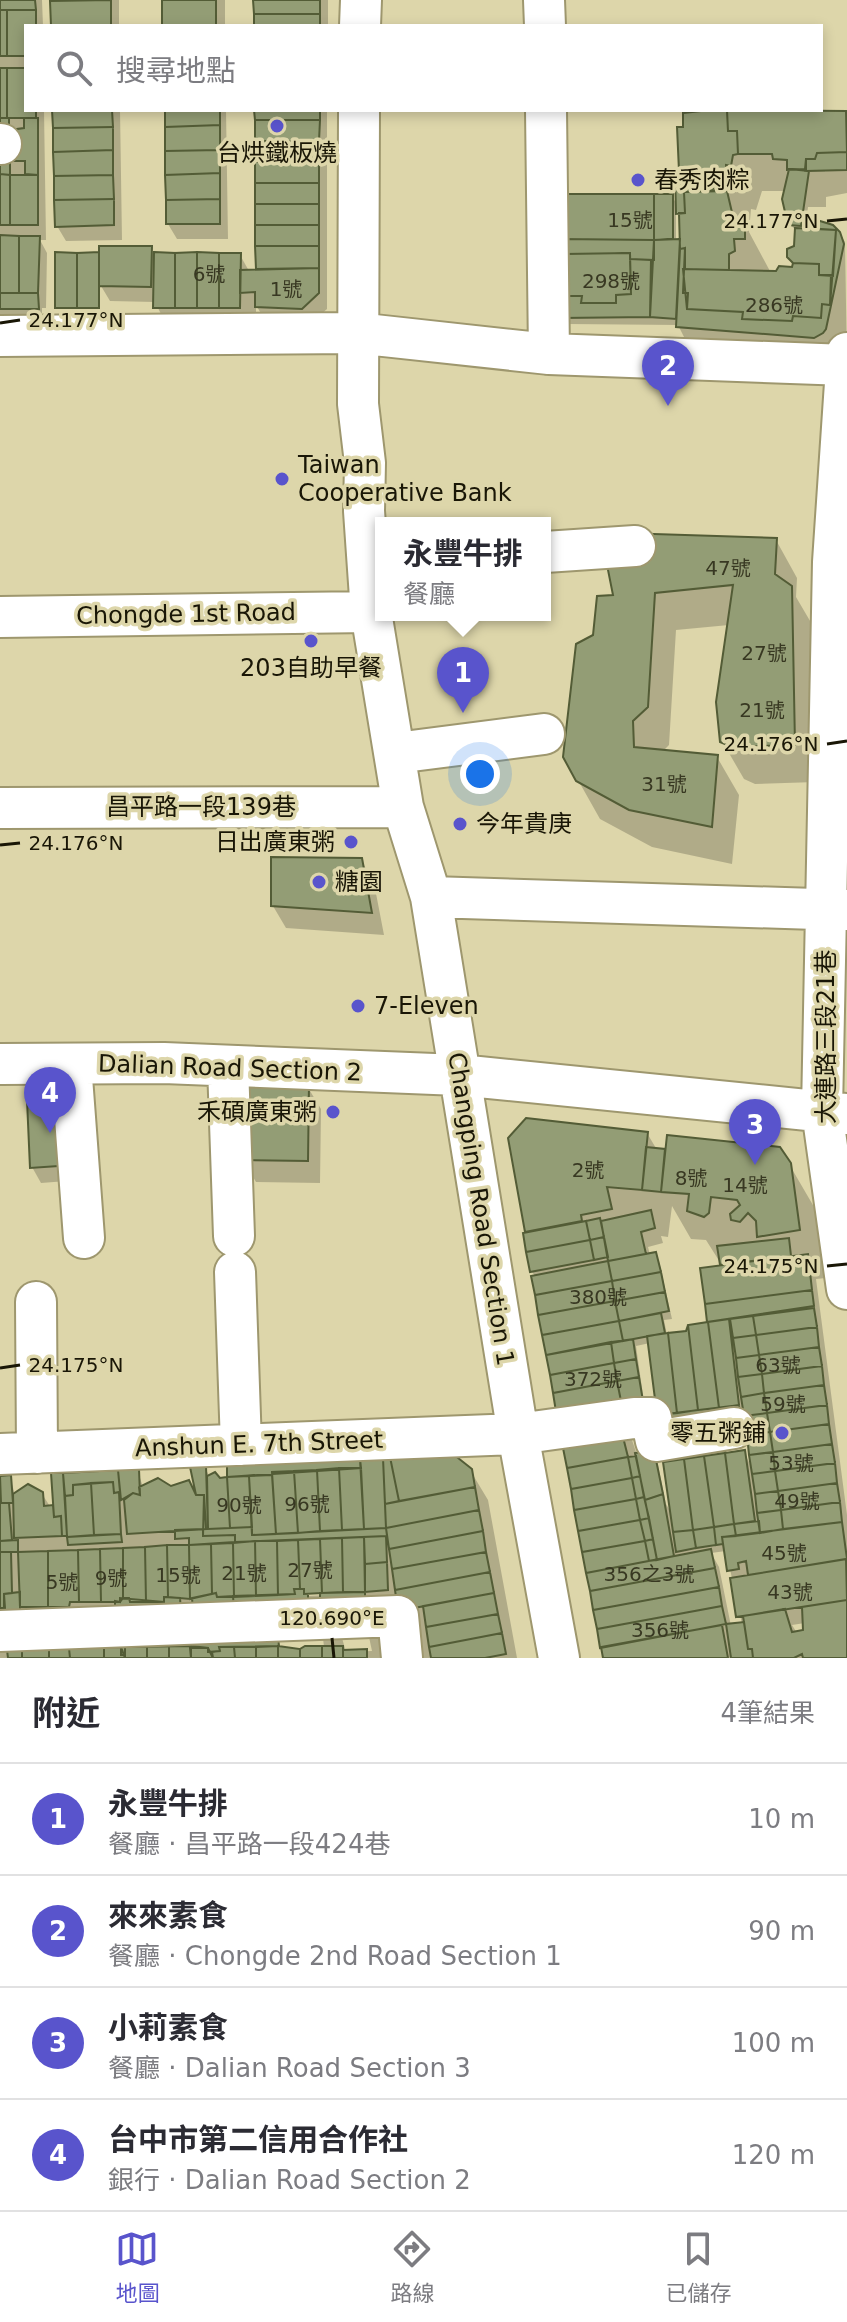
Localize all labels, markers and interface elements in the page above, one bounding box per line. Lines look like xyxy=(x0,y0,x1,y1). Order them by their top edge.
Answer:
search box xyxy=(24,24,823,112)
icon: search xyxy=(52,46,96,90)
text: 搜尋地點 xyxy=(116,53,236,88)
marker: 台烘鐵板燒 xyxy=(268,117,286,135)
place label: 台烘鐵板燒 xyxy=(217,139,337,167)
place label: 春秀肉粽 xyxy=(654,166,750,194)
marker: 春秀肉粽 xyxy=(629,171,647,189)
house number: 15號 xyxy=(607,208,653,232)
text: 24.177°N xyxy=(724,209,818,233)
house number: 6號 xyxy=(193,262,225,286)
house number: 298號 xyxy=(582,269,640,293)
house number: 1號 xyxy=(270,277,302,301)
house number: 286號 xyxy=(745,293,803,317)
text: 24.177°N xyxy=(29,308,123,332)
pin: 2 xyxy=(642,340,694,406)
place label: Taiwan Cooperative Bank xyxy=(297,451,512,507)
marker: Taiwan Cooperative Bank xyxy=(273,470,291,488)
popup xyxy=(375,517,551,621)
text: 永豐牛排 xyxy=(403,536,523,571)
house number: 47號 xyxy=(705,556,751,580)
text: 餐廳 xyxy=(403,579,455,609)
street label: Chongde 1st Road xyxy=(76,598,296,630)
marker: 203自助早餐 xyxy=(302,632,320,650)
house number: 27號 xyxy=(741,641,787,665)
pin: 1 xyxy=(437,647,489,713)
place label: 203自助早餐 xyxy=(240,654,382,682)
house number: 21號 xyxy=(739,698,785,722)
text: 24.176°N xyxy=(724,732,818,756)
your location xyxy=(460,754,500,794)
house number: 31號 xyxy=(641,772,687,796)
street label: 昌平路一段139巷 xyxy=(106,793,296,821)
place label: 今年貴庚 xyxy=(476,810,572,838)
marker: 今年貴庚 xyxy=(451,815,469,833)
place label: 日出廣東粥 xyxy=(215,828,335,856)
text: 24.176°N xyxy=(29,831,123,855)
marker: 日出廣東粥 xyxy=(342,833,360,851)
place label: 糖園 xyxy=(335,868,383,896)
marker: 糖園 xyxy=(310,873,328,891)
street label: 大連路三段21巷 xyxy=(812,950,840,1124)
place label: 7-Eleven xyxy=(374,992,479,1020)
marker: 7-Eleven xyxy=(349,997,367,1015)
street label: Dalian Road Section 2 xyxy=(98,1049,362,1087)
street label: Changping Road Section 1 xyxy=(442,1050,520,1368)
pin: 4 xyxy=(24,1067,76,1133)
place label: 禾碩廣東粥 xyxy=(197,1098,317,1126)
pin: 3 xyxy=(729,1099,781,1165)
marker: 禾碩廣東粥 xyxy=(324,1103,342,1121)
house number: 2號 xyxy=(572,1158,604,1182)
house number: 8號 xyxy=(675,1166,707,1190)
house number: 14號 xyxy=(722,1173,768,1197)
text: 24.175°N xyxy=(724,1254,818,1278)
house number: 380號 xyxy=(569,1285,627,1309)
text: 24.175°N xyxy=(29,1353,123,1377)
house number: 63號 xyxy=(755,1353,801,1377)
house number: 372號 xyxy=(564,1367,622,1391)
house number: 59號 xyxy=(760,1392,806,1416)
place label: 零五粥鋪 xyxy=(670,1419,766,1447)
marker: 零五粥鋪 xyxy=(773,1424,791,1442)
street label: Anshun E. 7th Street xyxy=(134,1426,384,1462)
house number: 53號 xyxy=(768,1451,814,1475)
house number: 49號 xyxy=(774,1489,820,1513)
house number: 96號 xyxy=(284,1492,330,1516)
house number: 90號 xyxy=(216,1493,262,1517)
house number: 45號 xyxy=(761,1541,807,1565)
house number: 27號 xyxy=(287,1558,333,1582)
house number: 21號 xyxy=(221,1561,267,1585)
house number: 356之3號 xyxy=(604,1562,694,1586)
house number: 15號 xyxy=(155,1563,201,1587)
house number: 9號 xyxy=(95,1566,127,1590)
house number: 5號 xyxy=(46,1570,78,1594)
house number: 43號 xyxy=(767,1580,813,1604)
text: 120.690°E xyxy=(279,1606,385,1630)
house number: 356號 xyxy=(631,1618,689,1642)
text: 附近 xyxy=(32,1693,100,1733)
text: 4筆結果 xyxy=(720,1698,815,1728)
text: 永豐牛排 xyxy=(108,1786,228,1821)
text: 1 xyxy=(49,1804,67,1834)
text: 10 m xyxy=(748,1804,815,1834)
text: 餐廳 · 昌平路一段424巷 xyxy=(108,1829,390,1859)
text: 來來素食 xyxy=(108,1898,228,1933)
text: 2 xyxy=(49,1916,67,1946)
text: 90 m xyxy=(748,1916,815,1946)
text: 餐廳 · Chongde 2nd Road Section 1 xyxy=(108,1941,562,1971)
text: 小莉素食 xyxy=(108,2010,228,2045)
text: 3 xyxy=(49,2028,67,2058)
text: 100 m xyxy=(732,2028,815,2058)
text: 餐廳 · Dalian Road Section 3 xyxy=(108,2053,471,2083)
text: 台中市第二信用合作社 xyxy=(108,2122,408,2157)
text: 4 xyxy=(49,2140,67,2170)
text: 120 m xyxy=(732,2140,815,2170)
text: 銀行 · Dalian Road Section 2 xyxy=(108,2165,471,2195)
tab: 地圖 xyxy=(115,2227,160,2307)
tab: 路線 xyxy=(390,2227,435,2307)
tab: 已儲存 xyxy=(665,2227,732,2307)

